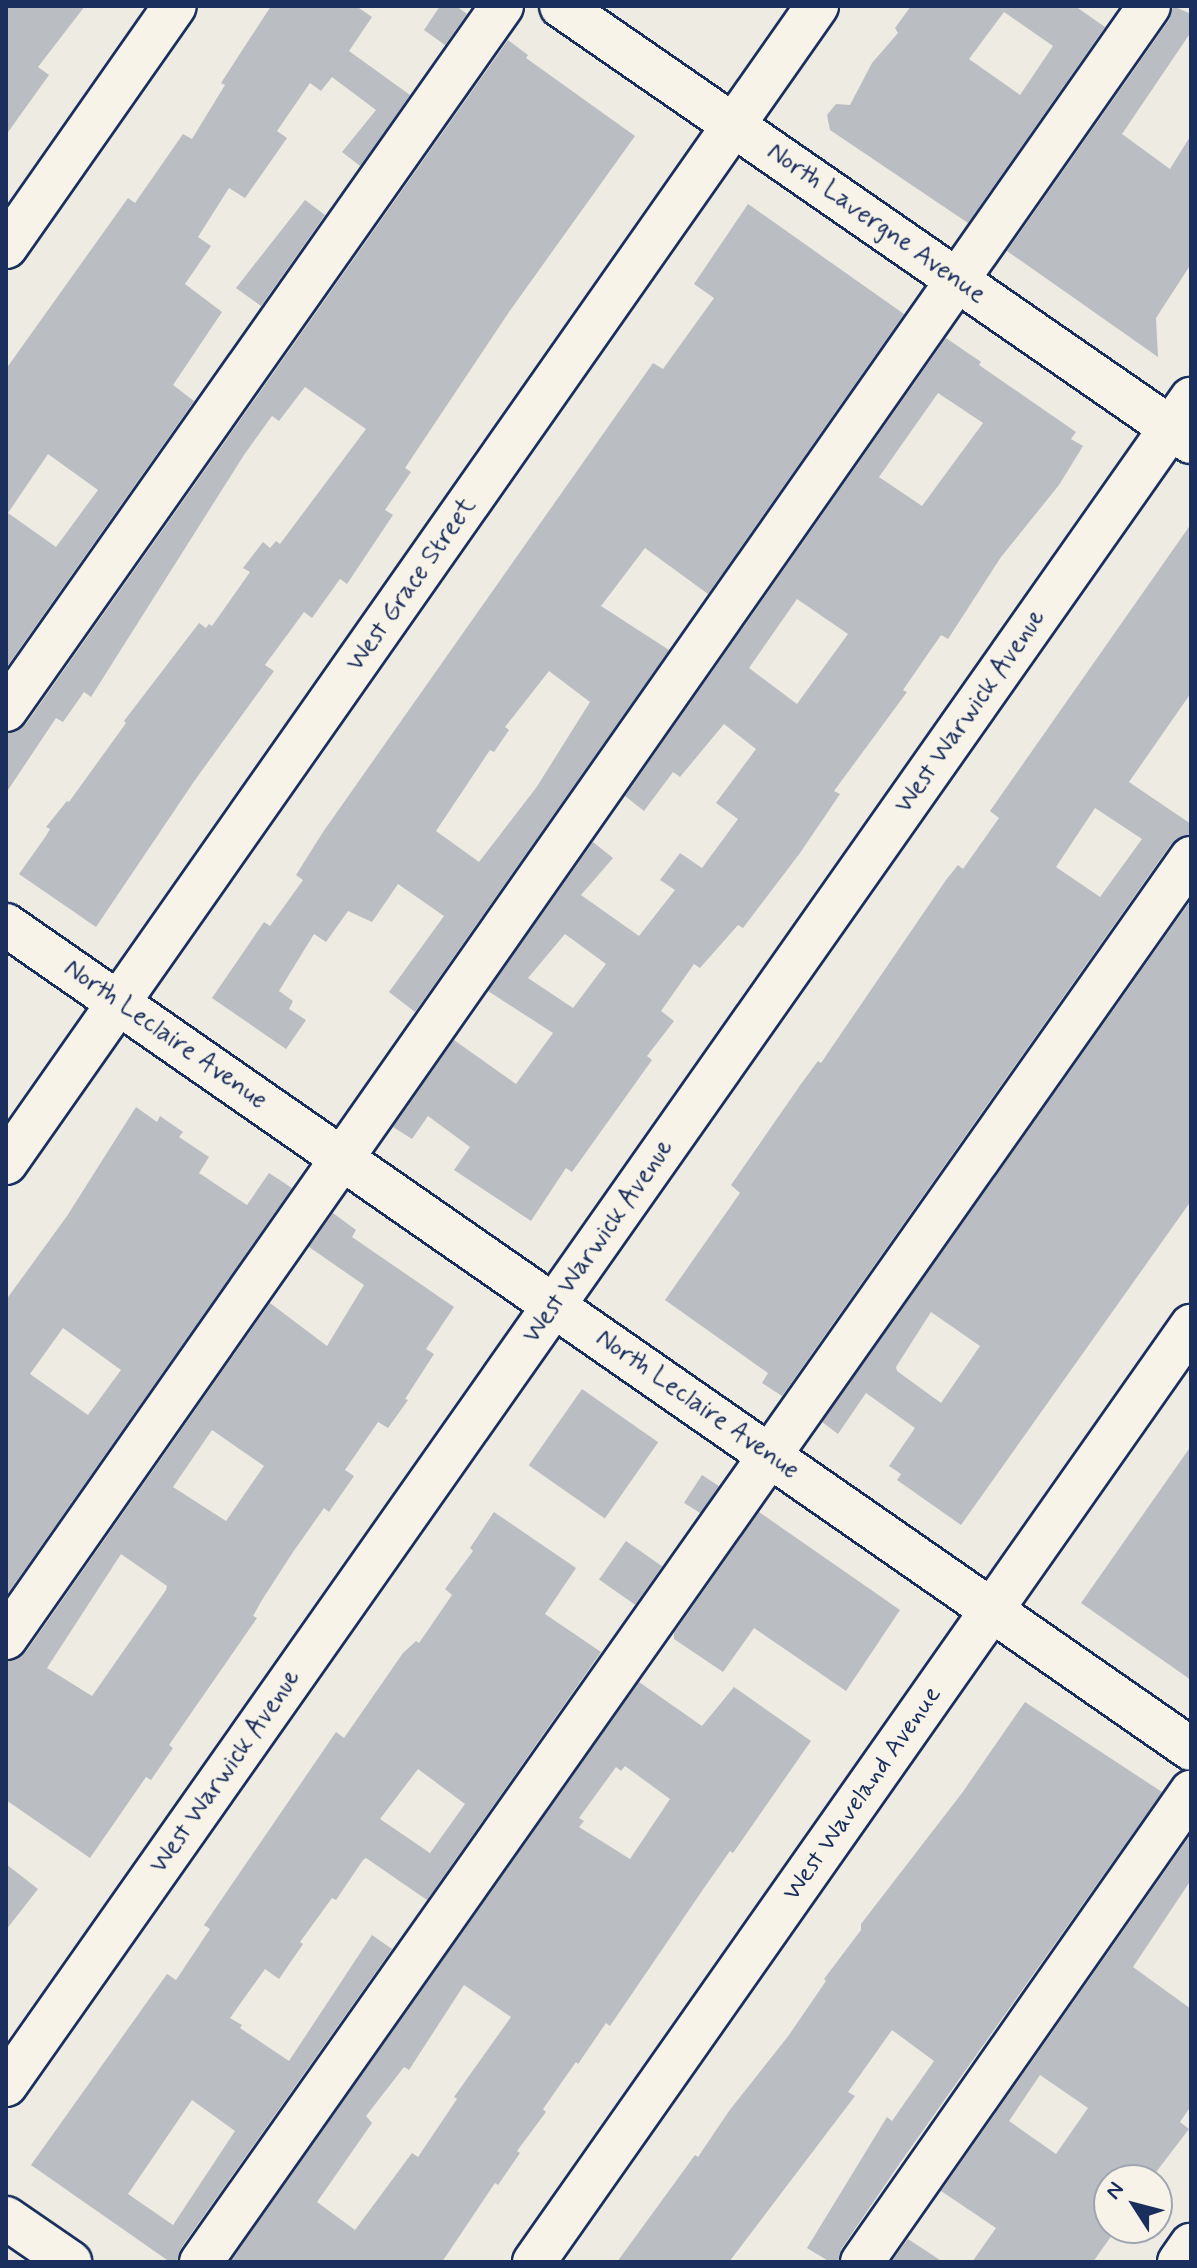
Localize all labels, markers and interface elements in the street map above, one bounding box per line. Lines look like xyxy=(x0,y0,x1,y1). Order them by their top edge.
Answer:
street label: North Lavergne Avenue xyxy=(761,137,991,311)
street label: West Grace Street xyxy=(340,492,484,678)
street label: West Warwick Avenue xyxy=(887,601,1055,823)
street label: North Leclaire Avenue xyxy=(56,952,274,1118)
street label: West Warwick Avenue xyxy=(515,1131,683,1353)
street label: North Leclaire Avenue xyxy=(588,1322,806,1488)
street label: West Warwick Avenue xyxy=(142,1661,310,1883)
street label: West Waveland Avenue xyxy=(777,1680,949,1908)
north arrow xyxy=(1093,2164,1173,2244)
text: N xyxy=(1100,2177,1131,2205)

